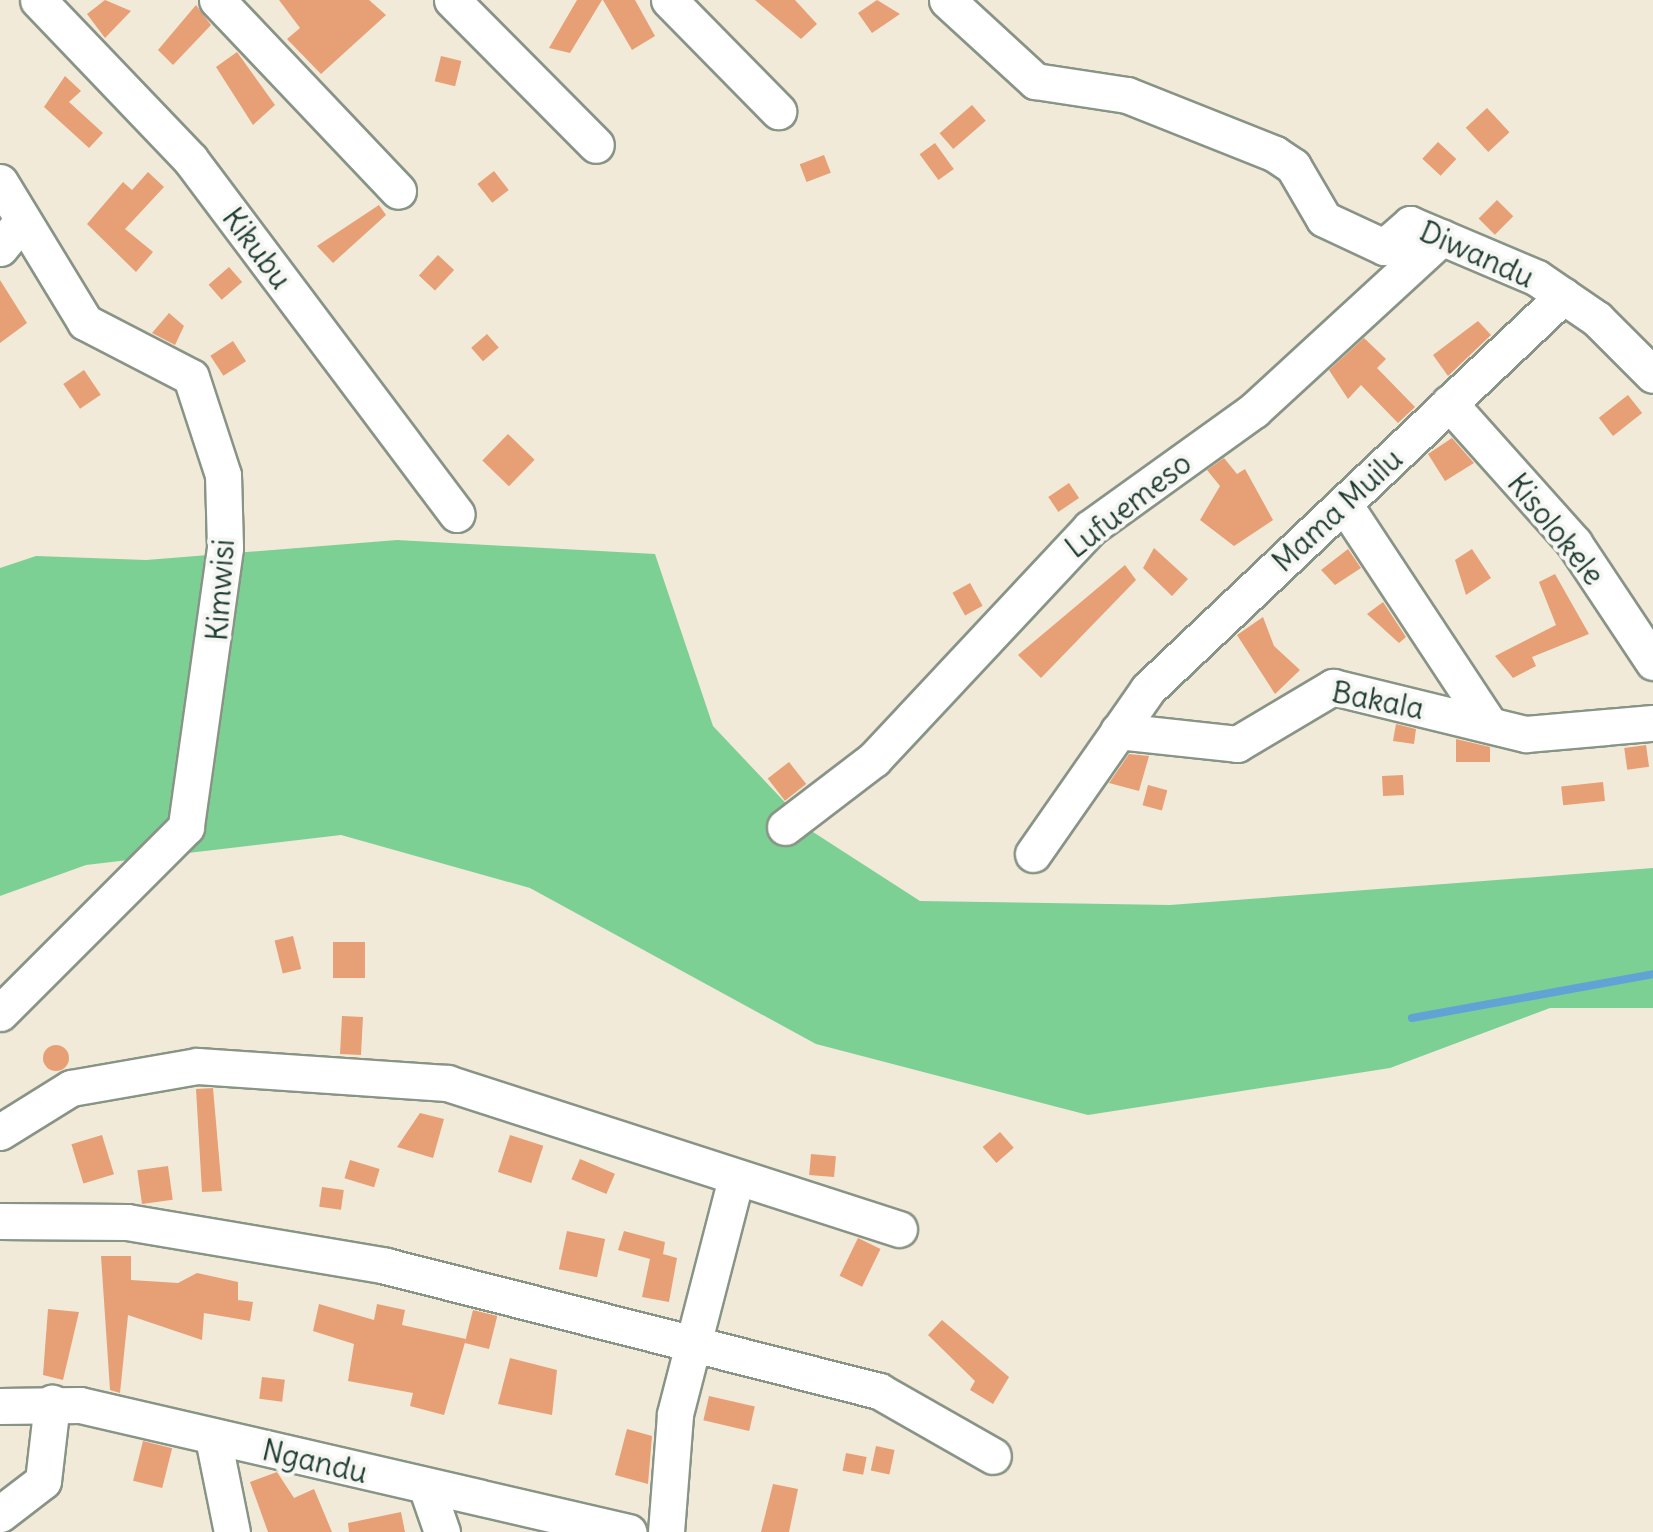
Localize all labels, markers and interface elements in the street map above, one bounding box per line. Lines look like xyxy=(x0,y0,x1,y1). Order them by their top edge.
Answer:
street label: Kikubu xyxy=(215,200,299,296)
street label: Diwandu xyxy=(1414,213,1540,295)
street label: Mama Muilu xyxy=(1265,441,1409,579)
street label: Lufuemeso xyxy=(1058,445,1198,565)
street label: Kisolokele xyxy=(1500,466,1612,592)
street label: Kimwisi xyxy=(198,538,242,642)
street label: Bakala xyxy=(1329,673,1427,727)
street label: Ngandu xyxy=(259,1431,371,1491)

